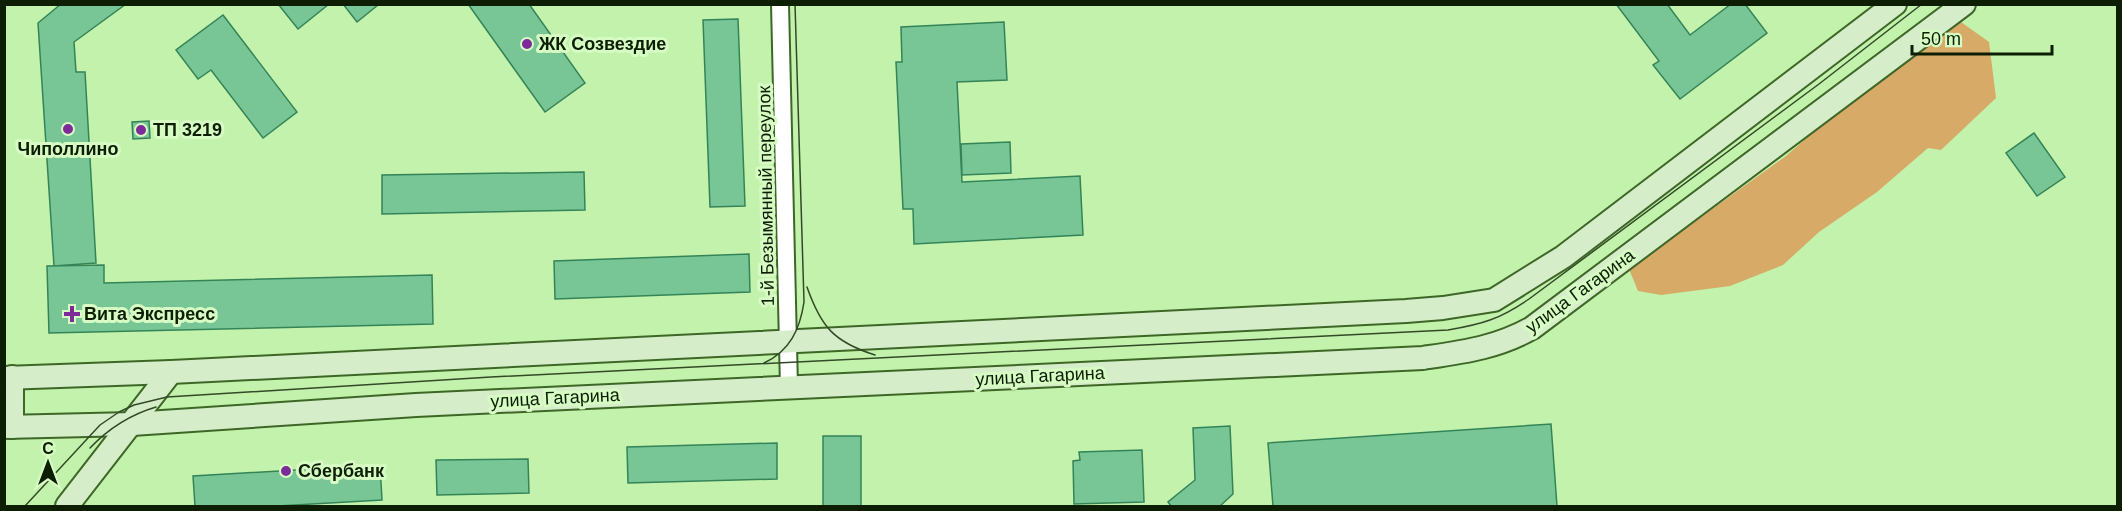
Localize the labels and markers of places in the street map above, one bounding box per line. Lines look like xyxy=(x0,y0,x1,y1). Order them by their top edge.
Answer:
place label: ЖК Созвездие xyxy=(538,34,666,54)
marker: ЖК Созвездие xyxy=(520,37,534,51)
place label: ТП 3219 xyxy=(153,120,222,140)
marker: Чиполлино xyxy=(61,122,75,136)
marker: ТП 3219 xyxy=(134,123,148,137)
place label: Чиполлино xyxy=(18,139,118,159)
place label: Вита Экспресс xyxy=(84,304,215,324)
marker: Вита Экспресс xyxy=(65,307,79,321)
place label: Сбербанк xyxy=(298,461,385,481)
marker: Сбербанк xyxy=(279,464,293,478)

